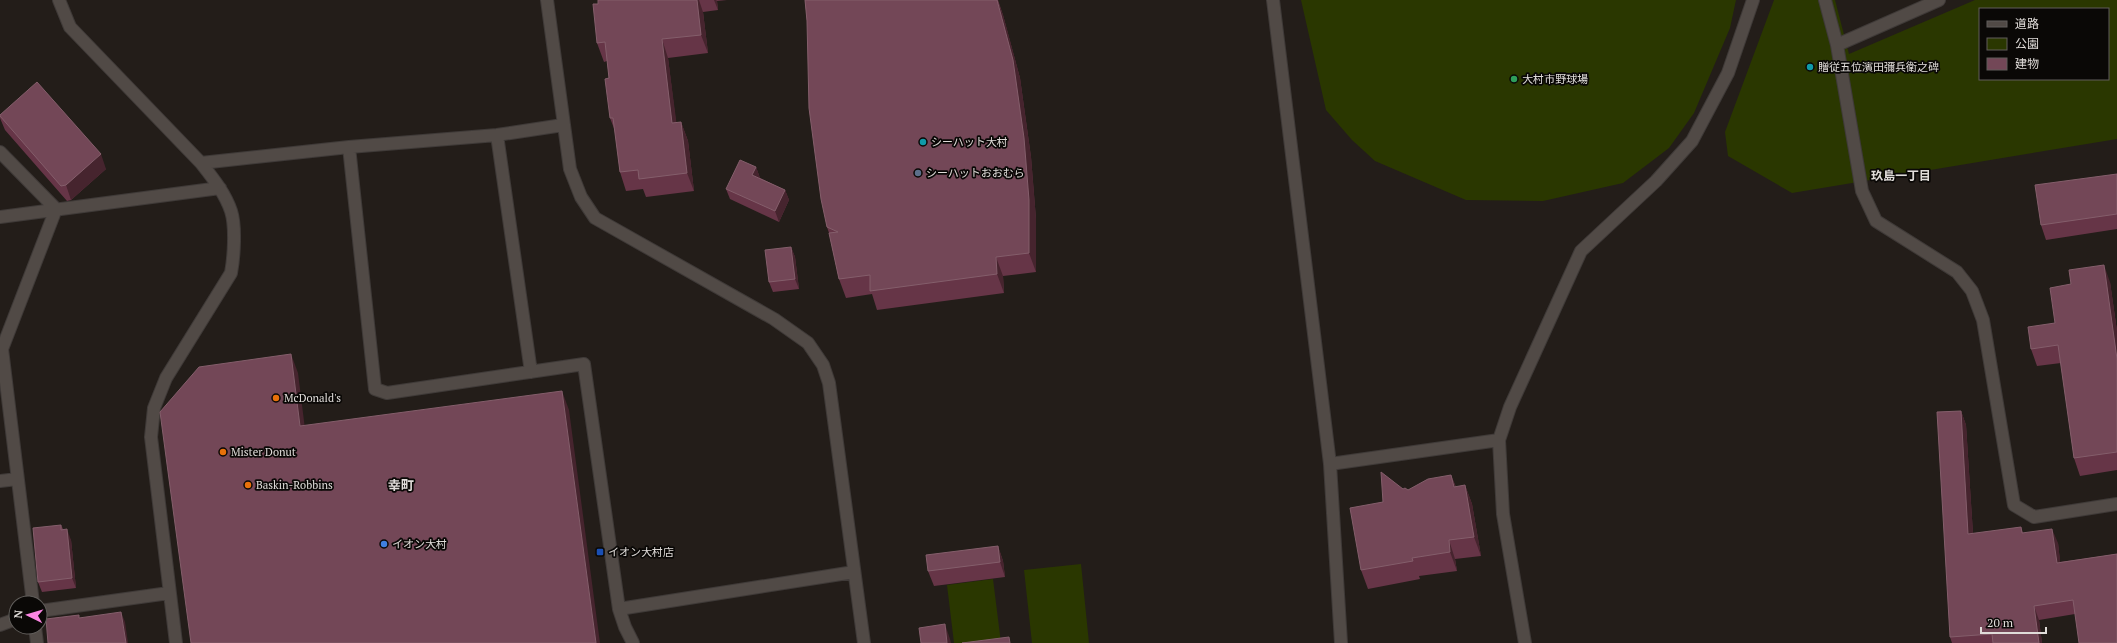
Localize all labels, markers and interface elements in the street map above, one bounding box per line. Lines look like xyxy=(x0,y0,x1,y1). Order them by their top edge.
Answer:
legend xyxy=(1979,8,2109,80)
text: 道路 xyxy=(2015,16,2039,31)
text: 公園 xyxy=(2015,36,2039,51)
text: 建物 xyxy=(2015,56,2039,71)
place label: 贈従五位濱田彌兵衛之碑 xyxy=(1818,60,1939,74)
marker: 贈従五位濱田彌兵衛之碑 xyxy=(1805,62,1815,72)
place label: 大村市野球場 xyxy=(1522,72,1588,86)
marker: 大村市野球場 xyxy=(1509,74,1519,84)
place label: シーハット大村 xyxy=(931,135,1008,149)
marker: シーハット大村 xyxy=(918,137,928,147)
place label: シーハットおおむら xyxy=(926,166,1025,180)
marker: シーハットおおむら xyxy=(913,168,923,178)
district label: 玖島一丁目 xyxy=(1871,168,1931,183)
place label: McDonald's xyxy=(284,391,341,405)
marker: McDonald's xyxy=(271,393,281,403)
place label: Mister Donut xyxy=(231,445,296,459)
marker: Mister Donut xyxy=(218,447,228,457)
district label: 幸町 xyxy=(388,476,414,494)
place label: Baskin-Robbins xyxy=(256,478,333,492)
marker: Baskin-Robbins xyxy=(243,480,253,490)
place label: イオン大村 xyxy=(392,537,447,551)
marker: イオン大村 xyxy=(379,539,389,549)
place label: イオン大村店 xyxy=(608,545,674,559)
marker: イオン大村店 xyxy=(595,547,605,557)
north arrow xyxy=(8,595,48,635)
text: N xyxy=(11,609,25,619)
scale bar xyxy=(1981,609,2046,635)
text: 20 m xyxy=(1987,615,2014,630)

